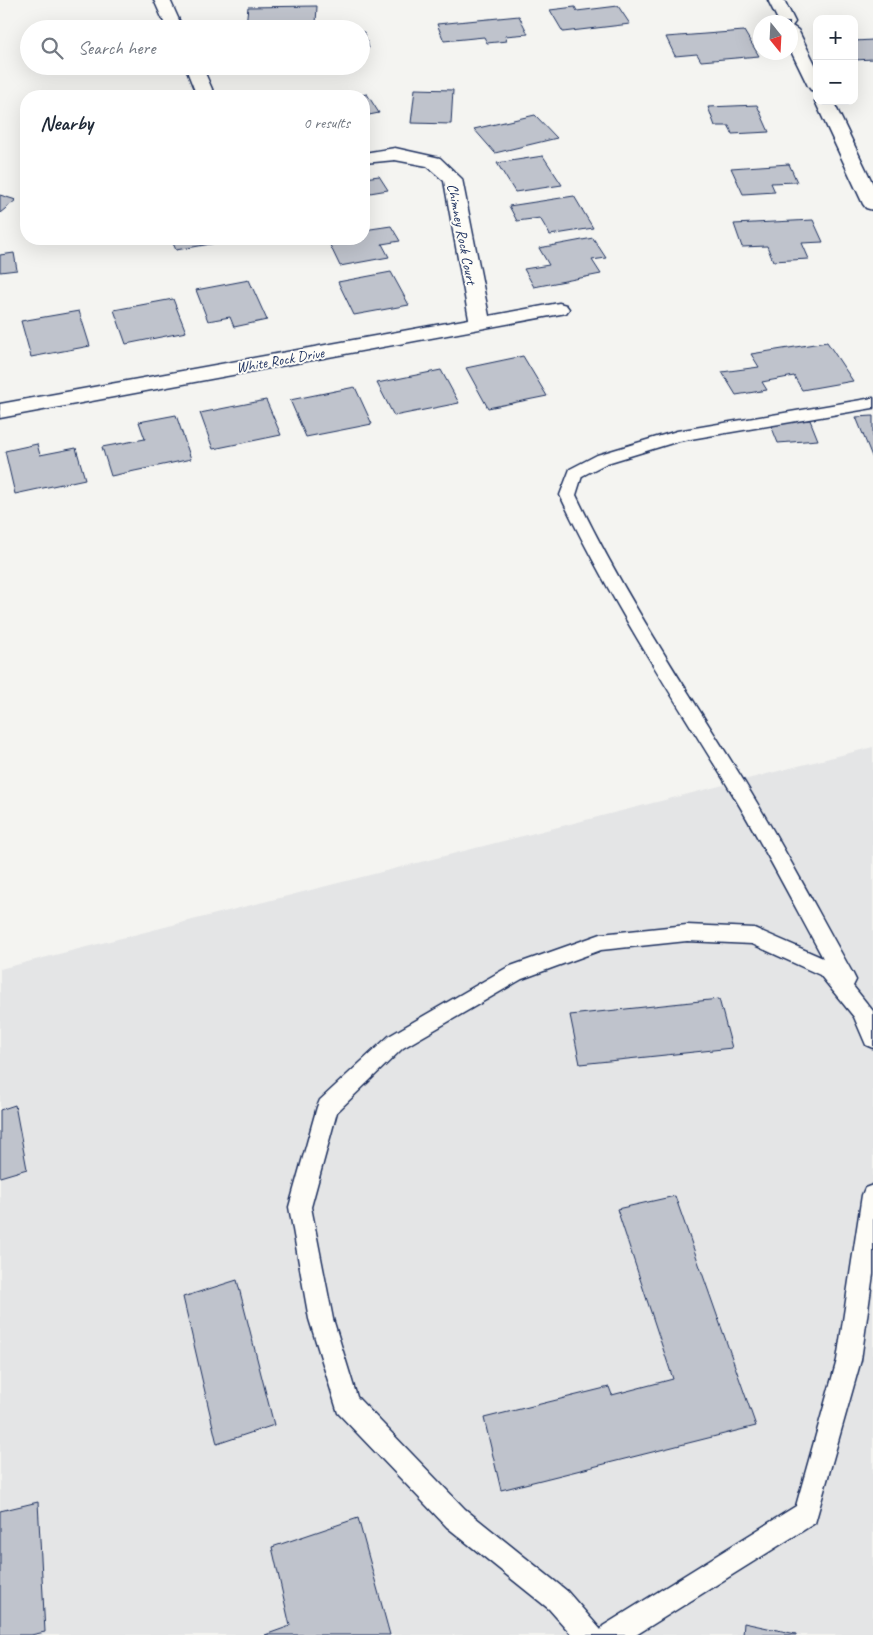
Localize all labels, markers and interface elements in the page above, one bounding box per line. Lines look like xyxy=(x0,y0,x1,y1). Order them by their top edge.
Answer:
north arrow xyxy=(753,15,798,60)
map controls xyxy=(813,15,858,105)
button: + xyxy=(813,15,858,60)
search box xyxy=(20,20,370,75)
icon: search xyxy=(38,34,66,62)
text: Search here xyxy=(78,36,155,60)
button: − xyxy=(813,60,858,105)
text: Nearby xyxy=(40,110,93,136)
text: 0 results xyxy=(303,113,350,133)
street label: Chimney Rock Court xyxy=(442,182,481,288)
street label: White Rock Drive xyxy=(235,343,327,378)

